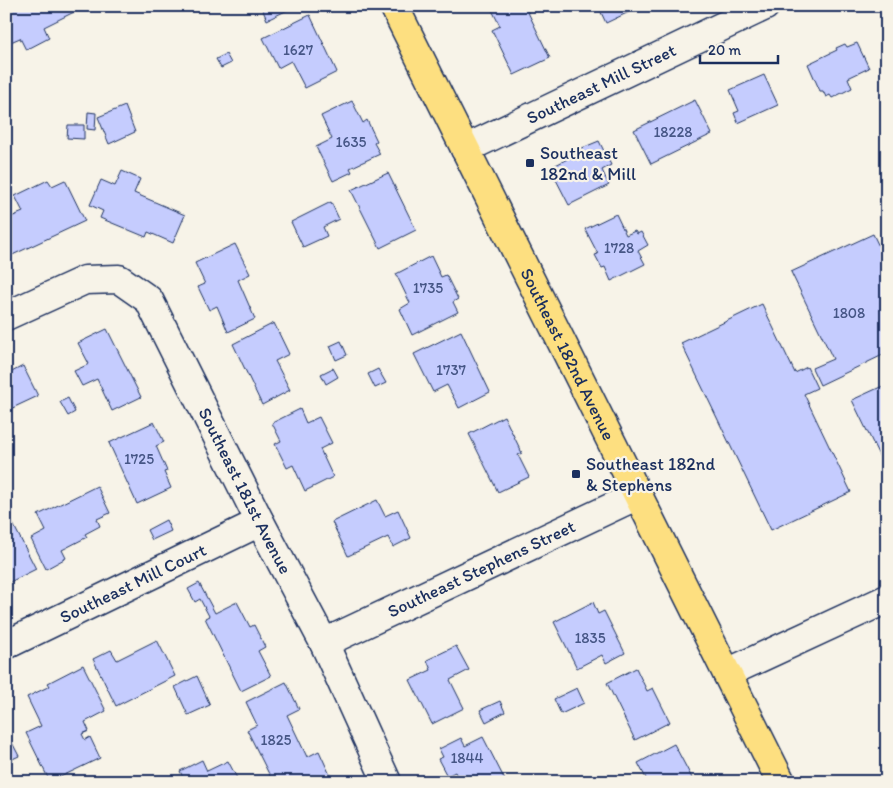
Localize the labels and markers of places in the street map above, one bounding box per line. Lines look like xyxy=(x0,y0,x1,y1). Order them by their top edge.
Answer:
place label: Southeast 182nd & Mill xyxy=(540,142,636,185)
marker: Southeast 182nd & Mill xyxy=(524,157,536,169)
place label: Southeast 182nd & Stephens xyxy=(586,453,715,496)
marker: Southeast 182nd & Stephens xyxy=(570,468,582,480)

